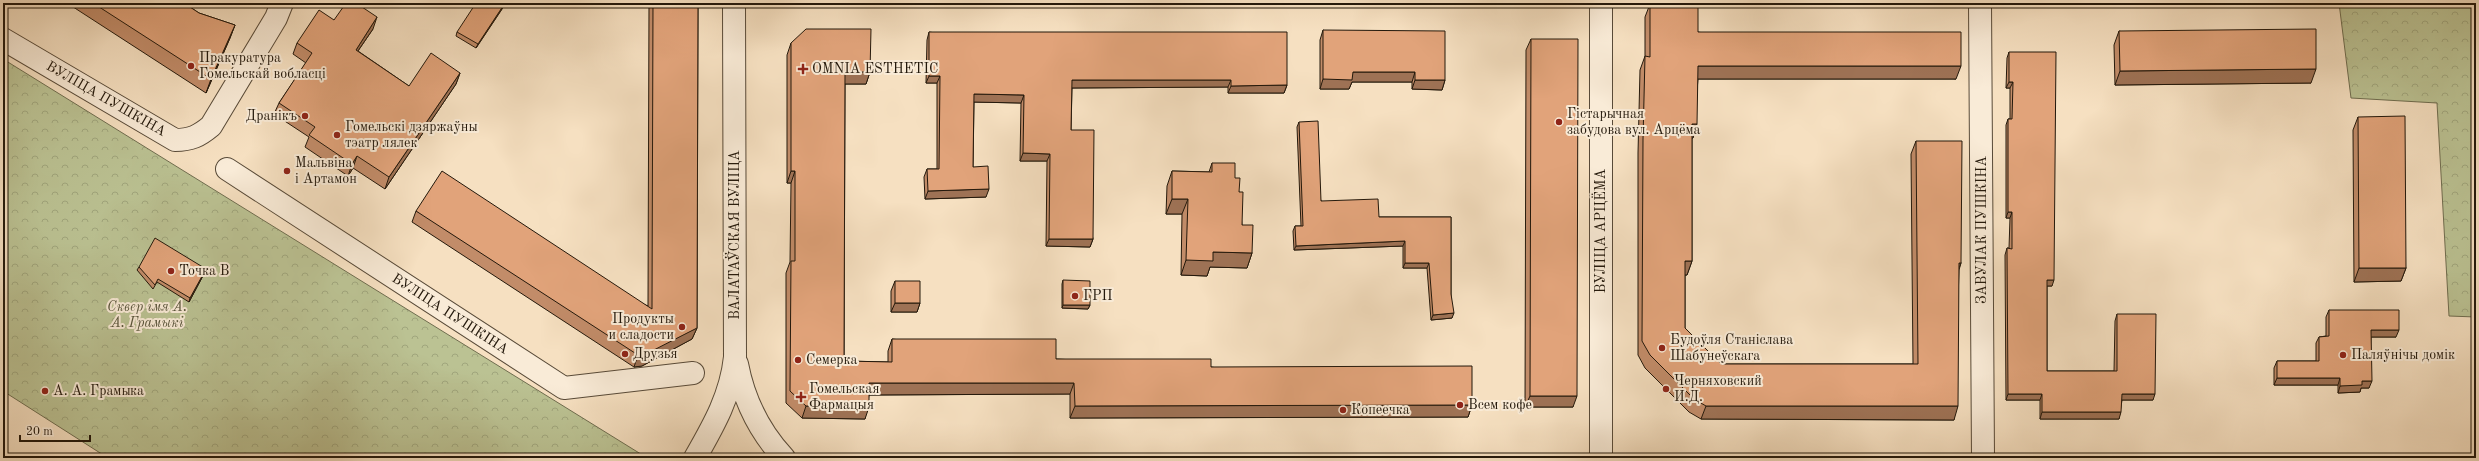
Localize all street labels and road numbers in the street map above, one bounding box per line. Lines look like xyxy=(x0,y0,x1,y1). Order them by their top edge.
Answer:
street label: ВУЛІЦА ПУШКІНА xyxy=(44,59,169,139)
street label: ВАЛАТАЎСКАЯ ВУЛІЦА xyxy=(724,150,742,320)
street label: ЗАВУЛАК ПУШКІНА xyxy=(1975,156,1989,304)
street label: ВУЛІЦА АРЦЁМА xyxy=(1591,168,1608,293)
street label: ВУЛІЦА ПУШКІНА xyxy=(389,271,511,357)

